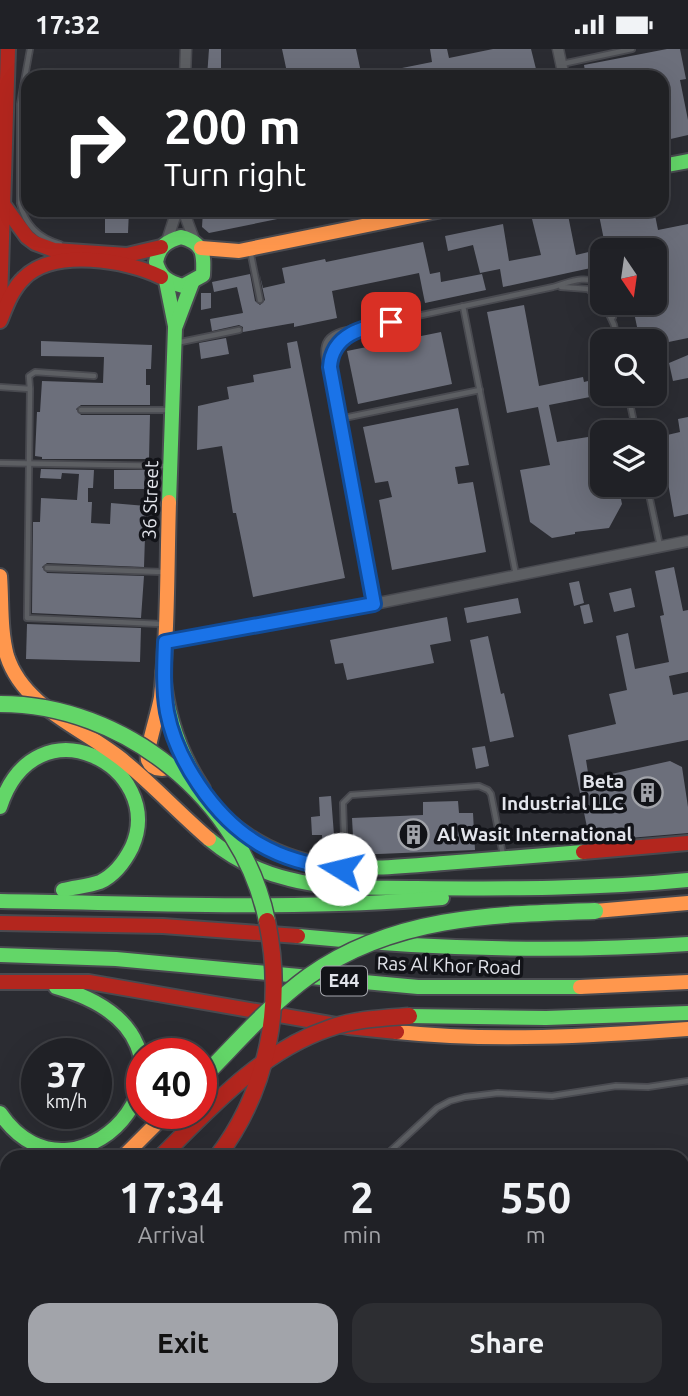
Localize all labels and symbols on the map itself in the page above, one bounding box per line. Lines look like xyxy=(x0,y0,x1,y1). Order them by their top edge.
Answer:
north arrow xyxy=(590,238,667,315)
pin xyxy=(361,292,421,352)
street label: 36 Street xyxy=(138,460,162,540)
place label: Beta Industrial LLC xyxy=(501,770,624,814)
building icon: Beta Industrial LLC xyxy=(630,775,664,809)
building icon: Al Wasit International xyxy=(397,817,431,851)
place label: Al Wasit International xyxy=(437,823,633,845)
position arrow xyxy=(304,832,378,906)
street label: Ras Al Khor Road xyxy=(376,951,522,979)
road number: E44 xyxy=(321,966,367,995)
speed limit sign: 40 xyxy=(126,1038,217,1129)

